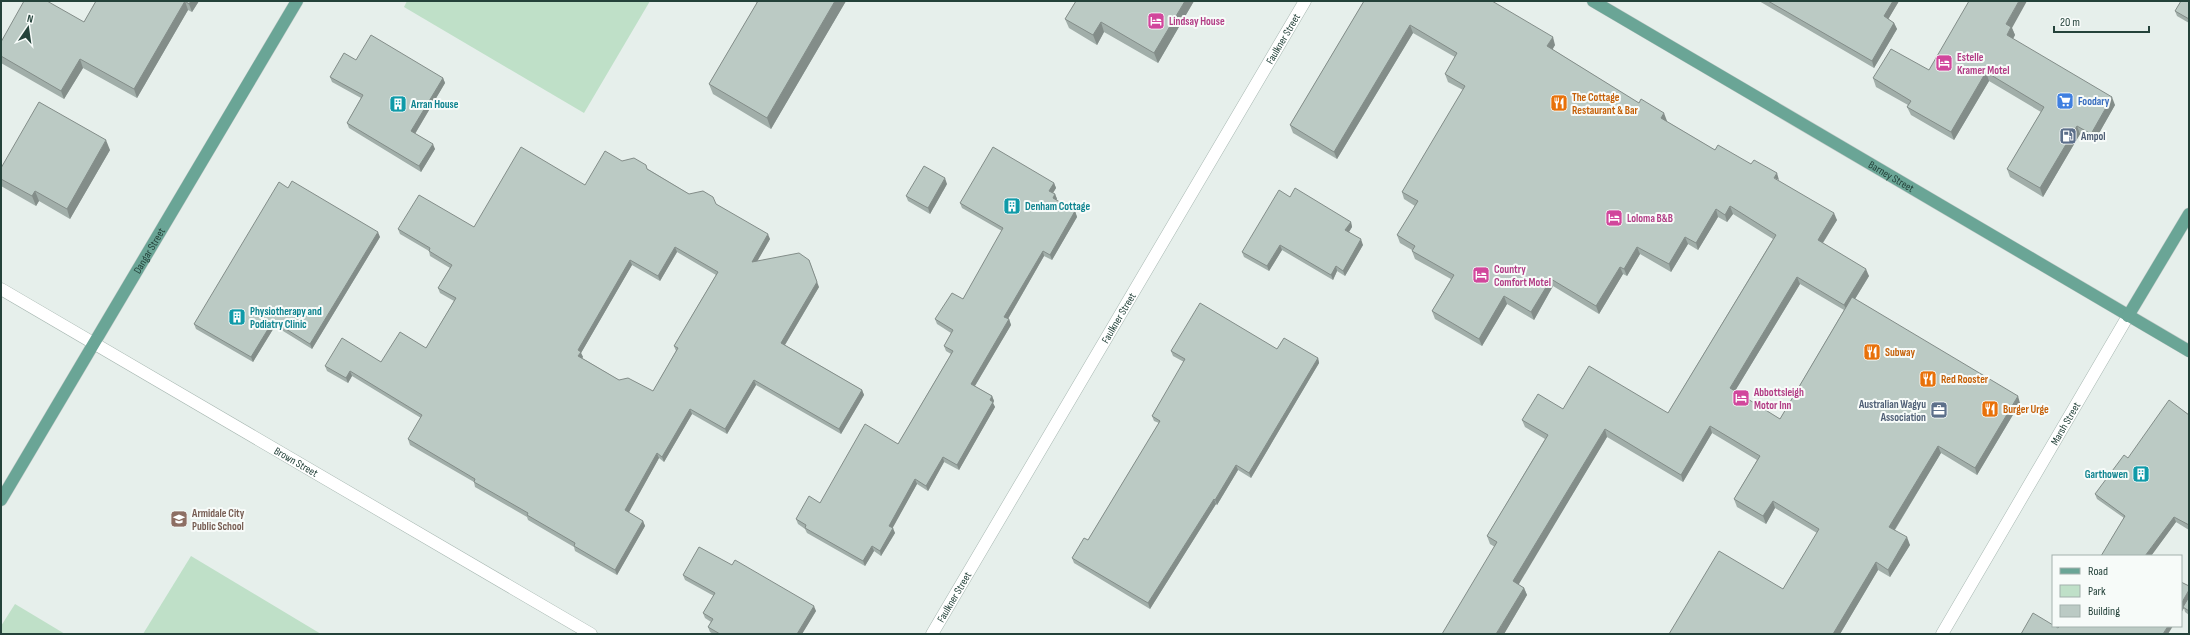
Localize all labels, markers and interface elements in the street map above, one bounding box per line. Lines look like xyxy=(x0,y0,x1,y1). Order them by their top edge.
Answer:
north arrow xyxy=(8,8,48,48)
scale bar xyxy=(2054,8,2149,34)
hotel icon: Lindsay House xyxy=(1146,11,1166,31)
street label: Faulkner Street xyxy=(1263,11,1303,66)
text: N xyxy=(26,12,35,26)
place label: Lindsay House xyxy=(1169,15,1225,28)
text: 20 m xyxy=(2060,15,2080,30)
place label: Estelle Kramer Motel xyxy=(1957,51,2009,77)
hotel icon: Estelle Kramer Motel xyxy=(1934,53,1954,73)
place label: The Cottage Restaurant & Bar xyxy=(1572,91,1639,117)
supermarket icon: Foodary xyxy=(2055,91,2075,111)
restaurant icon: The Cottage Restaurant & Bar xyxy=(1549,93,1569,113)
building icon: Arran House xyxy=(388,94,408,114)
place label: Foodary xyxy=(2078,95,2110,108)
place label: Arran House xyxy=(410,98,459,111)
fuel station icon: Ampol xyxy=(2058,126,2078,146)
place label: Ampol xyxy=(2080,130,2105,143)
street label: Barney Street xyxy=(1866,158,1917,195)
building icon: Denham Cottage xyxy=(1002,196,1022,216)
place label: Denham Cottage xyxy=(1025,200,1090,213)
hotel icon: Loloma B&B xyxy=(1604,208,1624,228)
place label: Loloma B&B xyxy=(1627,212,1673,225)
street label: Dangar Street xyxy=(130,225,168,276)
place label: Country Comfort Motel xyxy=(1494,263,1551,289)
hotel icon: Country Comfort Motel xyxy=(1471,265,1491,285)
street label: Faulkner Street xyxy=(1098,290,1139,345)
place label: Physiotherapy and Podiatry Clinic xyxy=(250,305,322,331)
building icon: Physiotherapy and Podiatry Clinic xyxy=(227,307,247,327)
restaurant icon: Subway xyxy=(1862,342,1882,362)
place label: Subway xyxy=(1885,346,1915,359)
restaurant icon: Red Rooster xyxy=(1918,369,1938,389)
place label: Red Rooster xyxy=(1941,373,1989,386)
place label: Abbottsleigh Motor Inn xyxy=(1753,386,1804,412)
hotel icon: Abbottsleigh Motor Inn xyxy=(1731,388,1751,408)
place label: Australian Wagyu Association xyxy=(1858,398,1926,424)
restaurant icon: Burger Urge xyxy=(1980,399,2000,419)
street label: Marsh Street xyxy=(2048,399,2083,447)
office icon: Australian Wagyu Association xyxy=(1929,400,1949,420)
place label: Burger Urge xyxy=(2003,403,2049,416)
street label: Brown Street xyxy=(272,444,321,480)
building icon: Garthowen xyxy=(2131,464,2151,484)
place label: Garthowen xyxy=(2085,468,2128,481)
place label: Armidale City Public School xyxy=(191,507,245,533)
school or university icon: Armidale City Public School xyxy=(169,509,189,529)
legend xyxy=(2052,555,2182,627)
text: Road xyxy=(2088,564,2108,579)
street label: Faulkner Street xyxy=(934,569,974,625)
text: Park xyxy=(2088,584,2106,599)
text: Building xyxy=(2088,604,2120,619)

